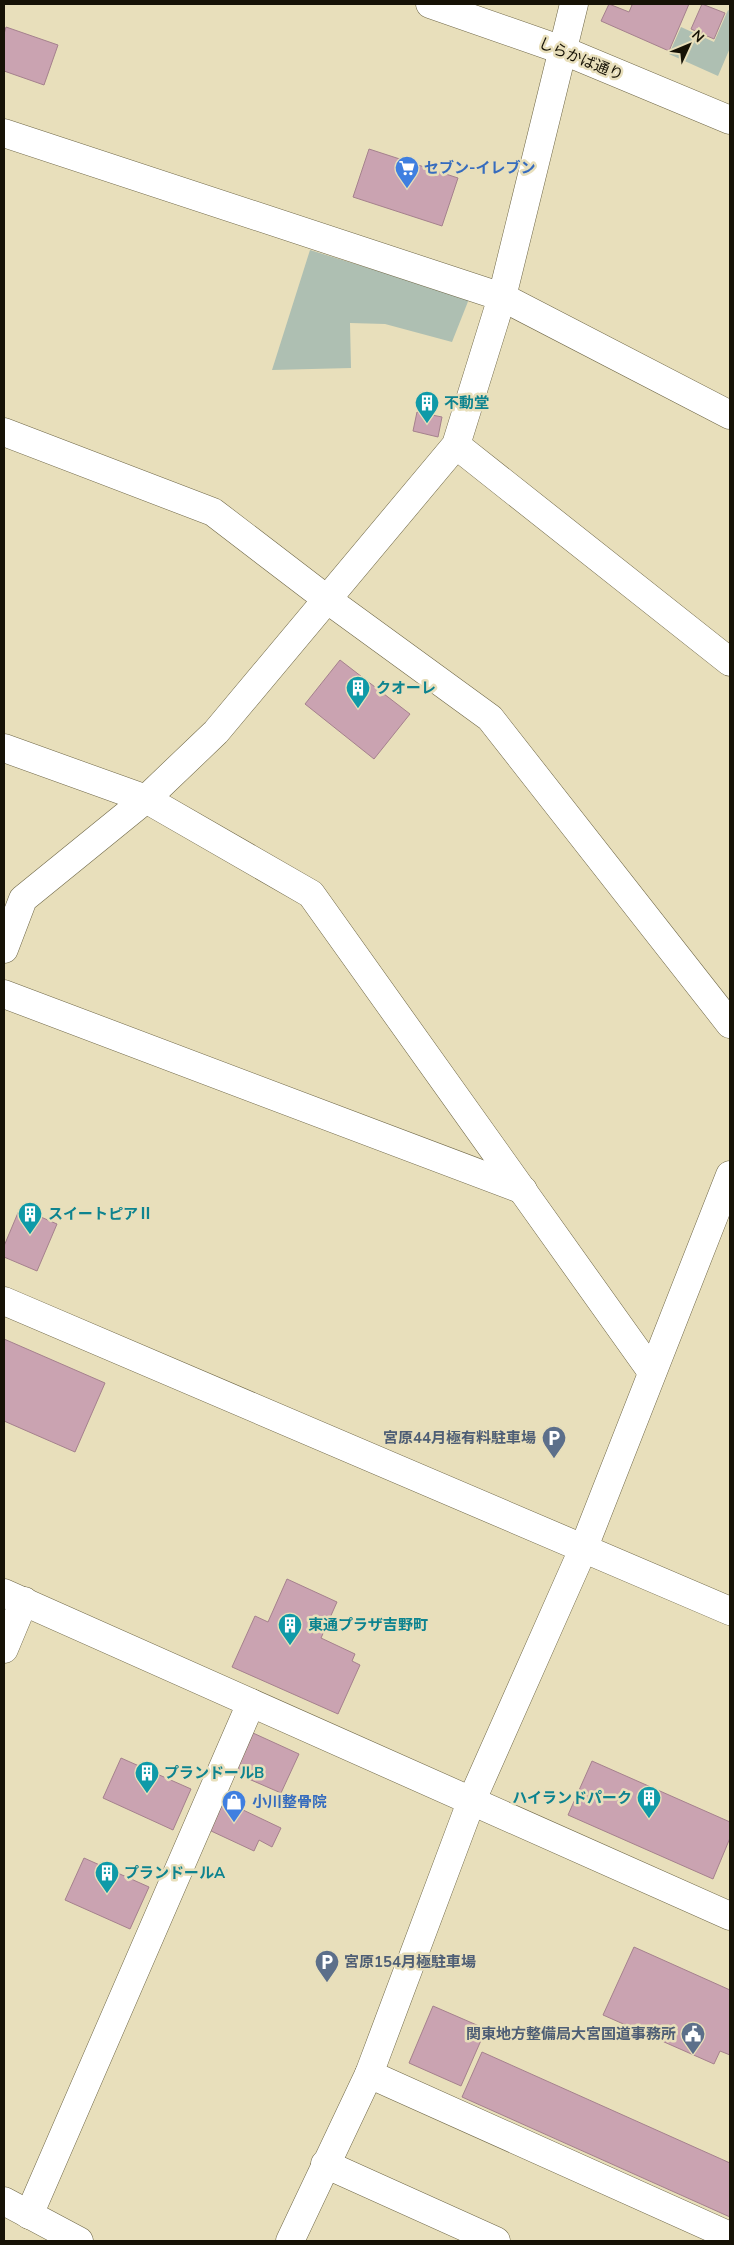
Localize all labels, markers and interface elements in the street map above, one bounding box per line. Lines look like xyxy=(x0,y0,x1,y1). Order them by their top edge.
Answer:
north arrow xyxy=(664,20,714,70)
text: N xyxy=(688,26,708,47)
street label: しらかば通り xyxy=(536,33,626,85)
supermarket icon: セブン-イレブン xyxy=(394,155,420,189)
place label: セブン-イレブン xyxy=(424,158,536,178)
building icon: 不動堂 xyxy=(414,390,440,424)
place label: 不動堂 xyxy=(444,393,489,413)
building icon: クオーレ xyxy=(345,675,371,709)
place label: クオーレ xyxy=(376,678,436,698)
building icon: スイートピアⅡ xyxy=(17,1201,43,1235)
place label: スイートピアⅡ xyxy=(48,1204,153,1224)
parking icon: 宮原44月極有料駐車場 xyxy=(541,1425,567,1459)
place label: 宮原44月極有料駐車場 xyxy=(383,1428,536,1448)
building icon: 東通プラザ吉野町 xyxy=(277,1612,303,1646)
place label: 東通プラザ吉野町 xyxy=(308,1615,428,1635)
building icon: プランドールB xyxy=(134,1760,160,1794)
place label: プランドールB xyxy=(164,1763,264,1783)
building icon: ハイランドパーク xyxy=(636,1785,662,1819)
place label: ハイランドパーク xyxy=(512,1788,632,1808)
shop icon: 小川整骨院 xyxy=(221,1789,247,1823)
place label: 小川整骨院 xyxy=(252,1792,327,1812)
building icon: プランドールA xyxy=(94,1860,120,1894)
place label: プランドールA xyxy=(124,1863,226,1883)
parking icon: 宮原154月極駐車場 xyxy=(314,1949,340,1983)
place label: 宮原154月極駐車場 xyxy=(344,1952,476,1972)
public building icon: 関東地方整備局大宮国道事務所 xyxy=(680,2021,706,2055)
place label: 関東地方整備局大宮国道事務所 xyxy=(466,2024,676,2044)

